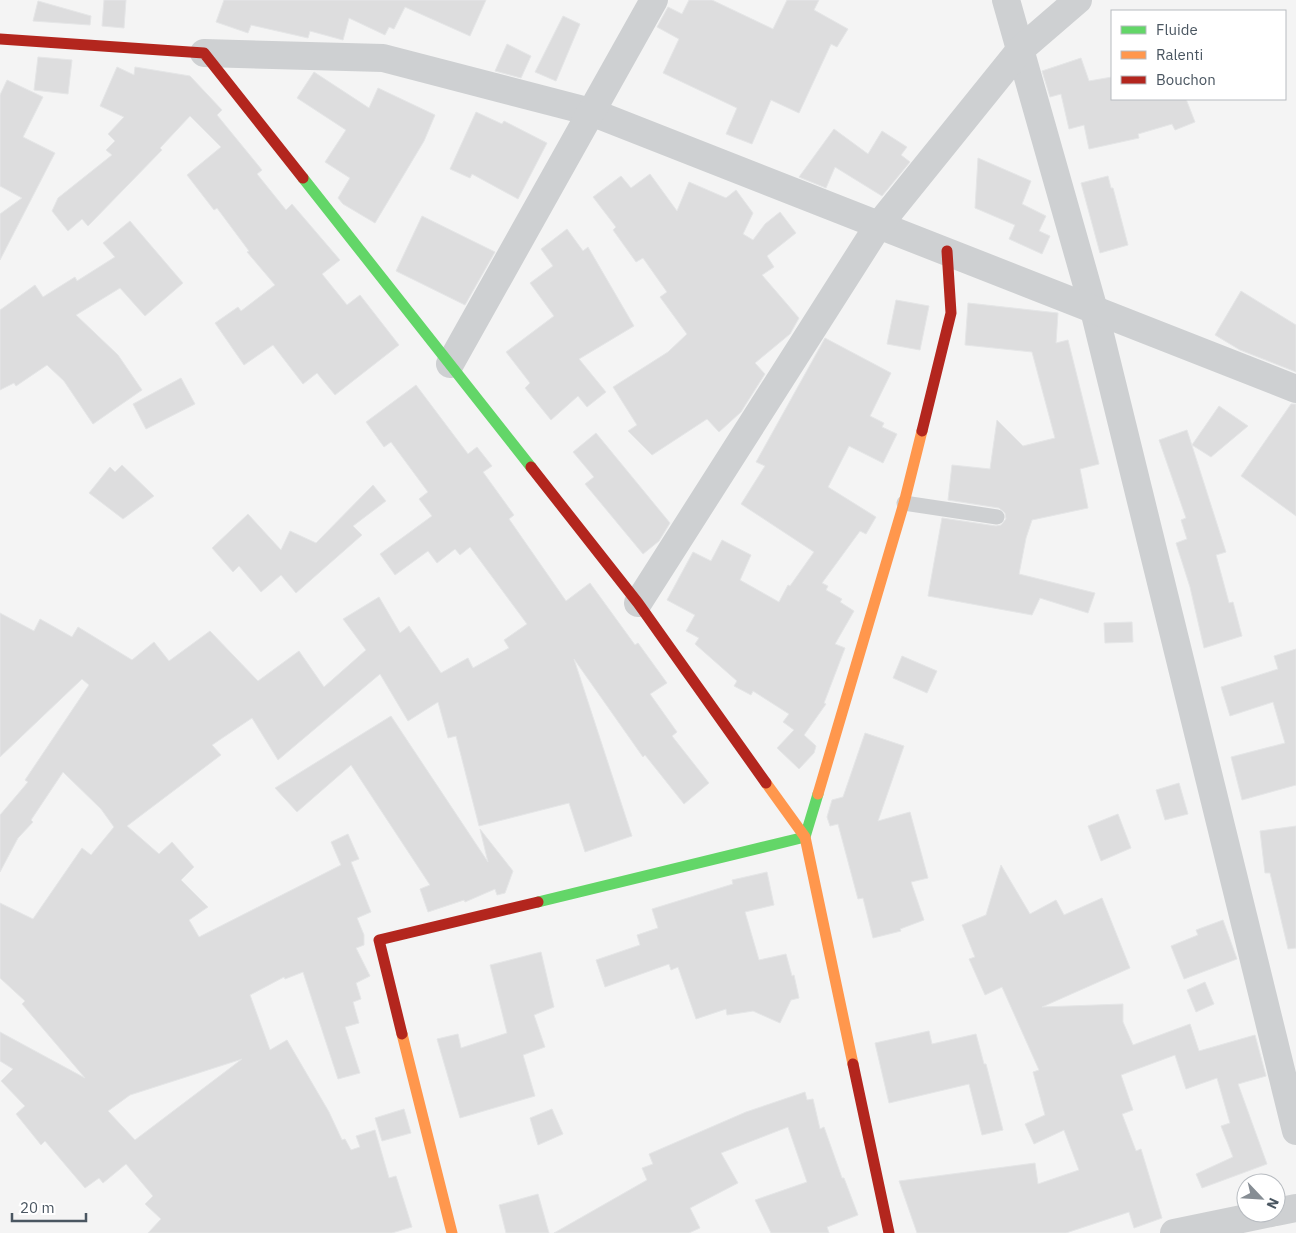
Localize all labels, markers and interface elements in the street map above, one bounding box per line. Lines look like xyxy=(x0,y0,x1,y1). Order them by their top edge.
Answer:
legend xyxy=(1111,10,1286,100)
text: Fluide xyxy=(1156,20,1198,39)
text: Ralenti xyxy=(1156,45,1203,64)
text: Bouchon xyxy=(1156,70,1216,89)
north arrow xyxy=(1236,1173,1286,1223)
scale bar xyxy=(12,1190,86,1222)
text: N xyxy=(1262,1195,1283,1212)
text: 20 m xyxy=(20,1198,55,1217)

